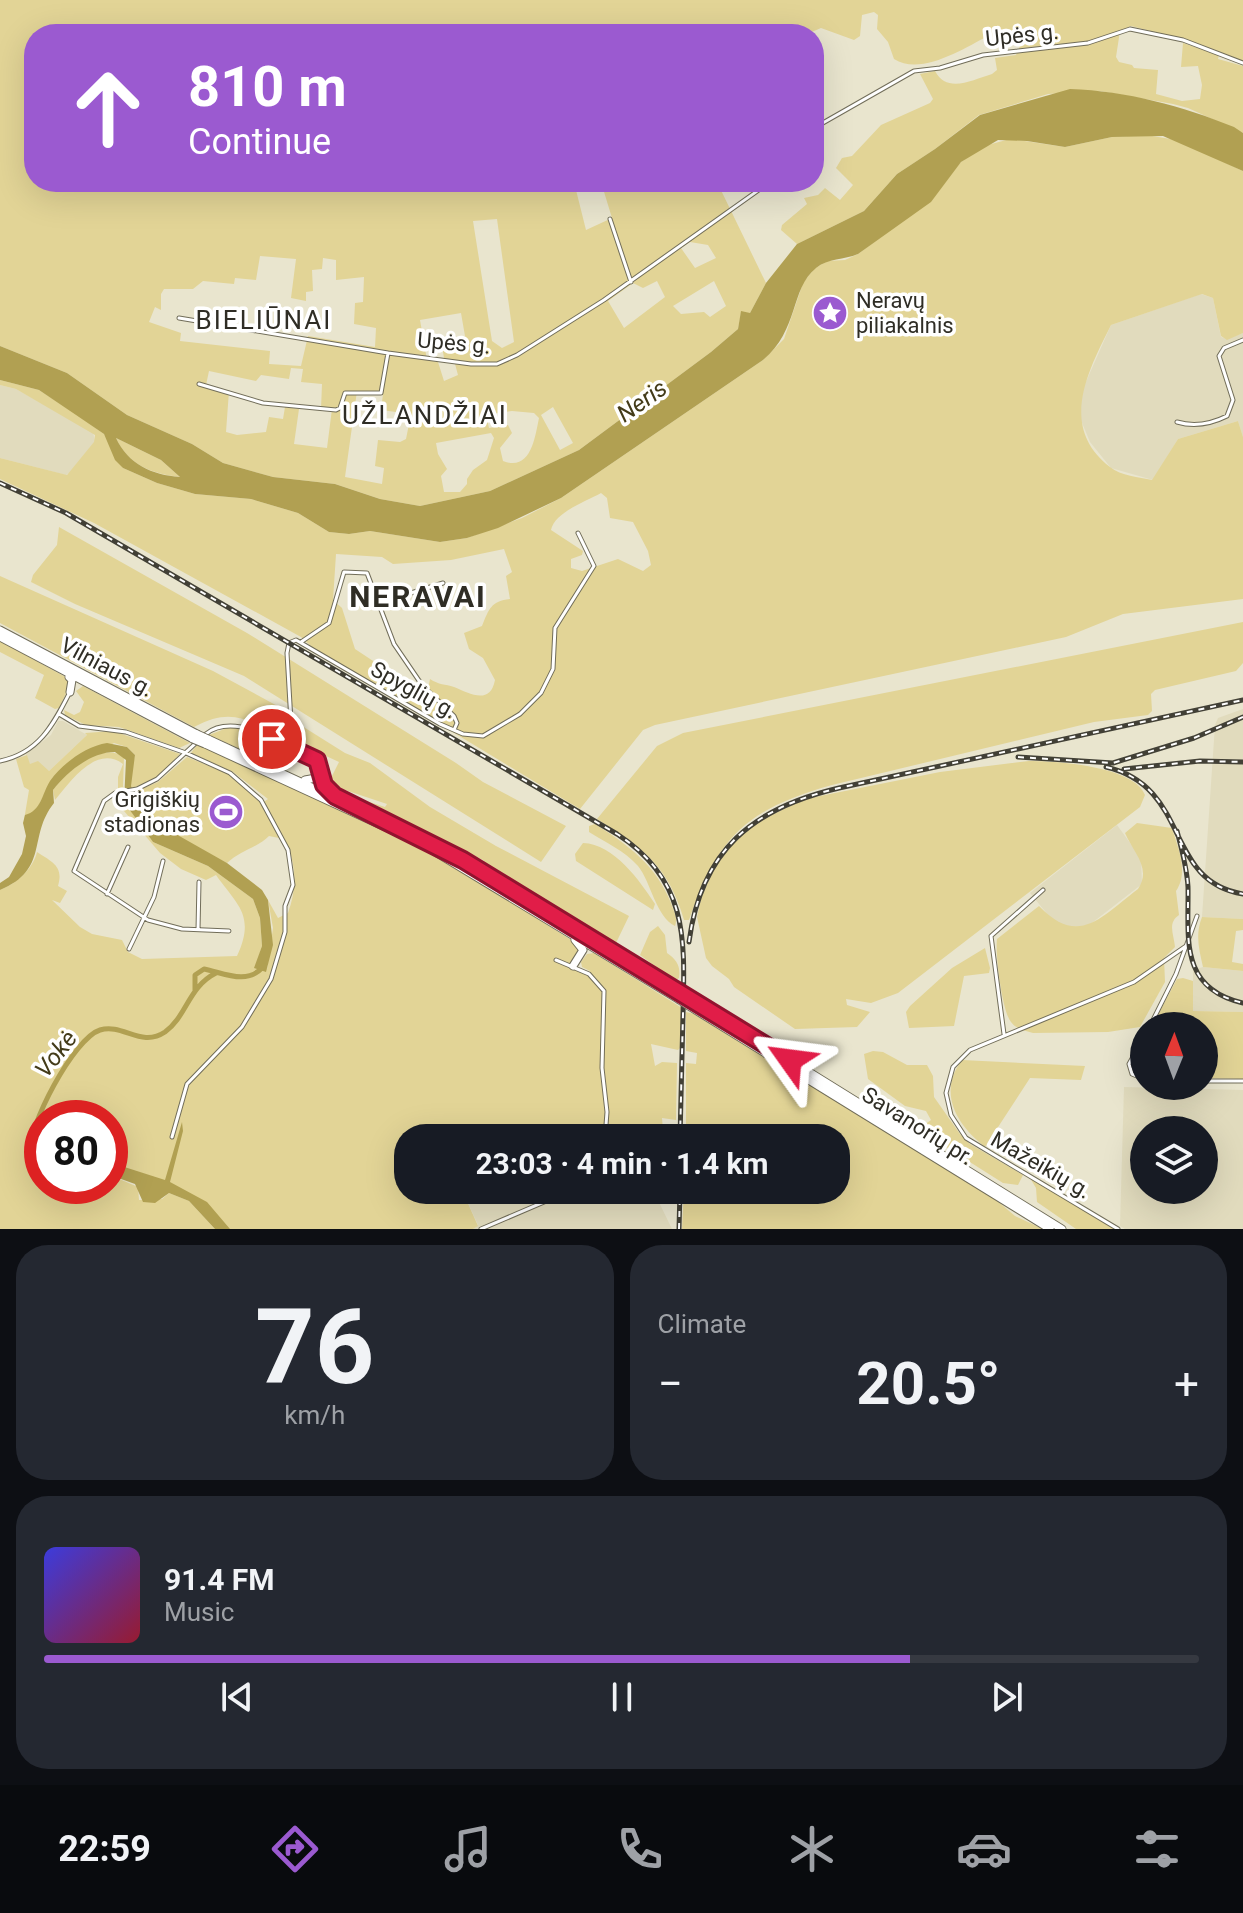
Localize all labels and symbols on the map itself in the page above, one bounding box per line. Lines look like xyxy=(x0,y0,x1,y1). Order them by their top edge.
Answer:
street label: Upės g. xyxy=(984,19,1060,51)
place label: Neravų piliakalnis xyxy=(856,288,954,338)
place icon: Neravų piliakalnis xyxy=(811,294,849,332)
district label: BIELIŪNAI xyxy=(196,305,332,335)
street label: Upės g. xyxy=(416,327,492,359)
water label: Neris xyxy=(612,374,672,428)
district label: UŽLANDŽIAI xyxy=(342,400,508,430)
district label: NERAVAI xyxy=(349,579,487,614)
street label: Vilniaus g. xyxy=(56,632,158,702)
street label: Spyglių g. xyxy=(367,656,461,724)
pin xyxy=(238,705,306,773)
place label: Grigiškių stadionas xyxy=(104,787,200,837)
sports icon: Grigiškių stadionas xyxy=(207,793,245,831)
north arrow xyxy=(1130,1012,1218,1100)
position arrow xyxy=(748,1018,832,1102)
water label: Vokė xyxy=(29,1025,83,1083)
street label: Savanorių pr. xyxy=(858,1082,978,1170)
speed limit sign: 80 xyxy=(24,1100,128,1204)
street label: Mažeikių g. xyxy=(987,1126,1095,1204)

